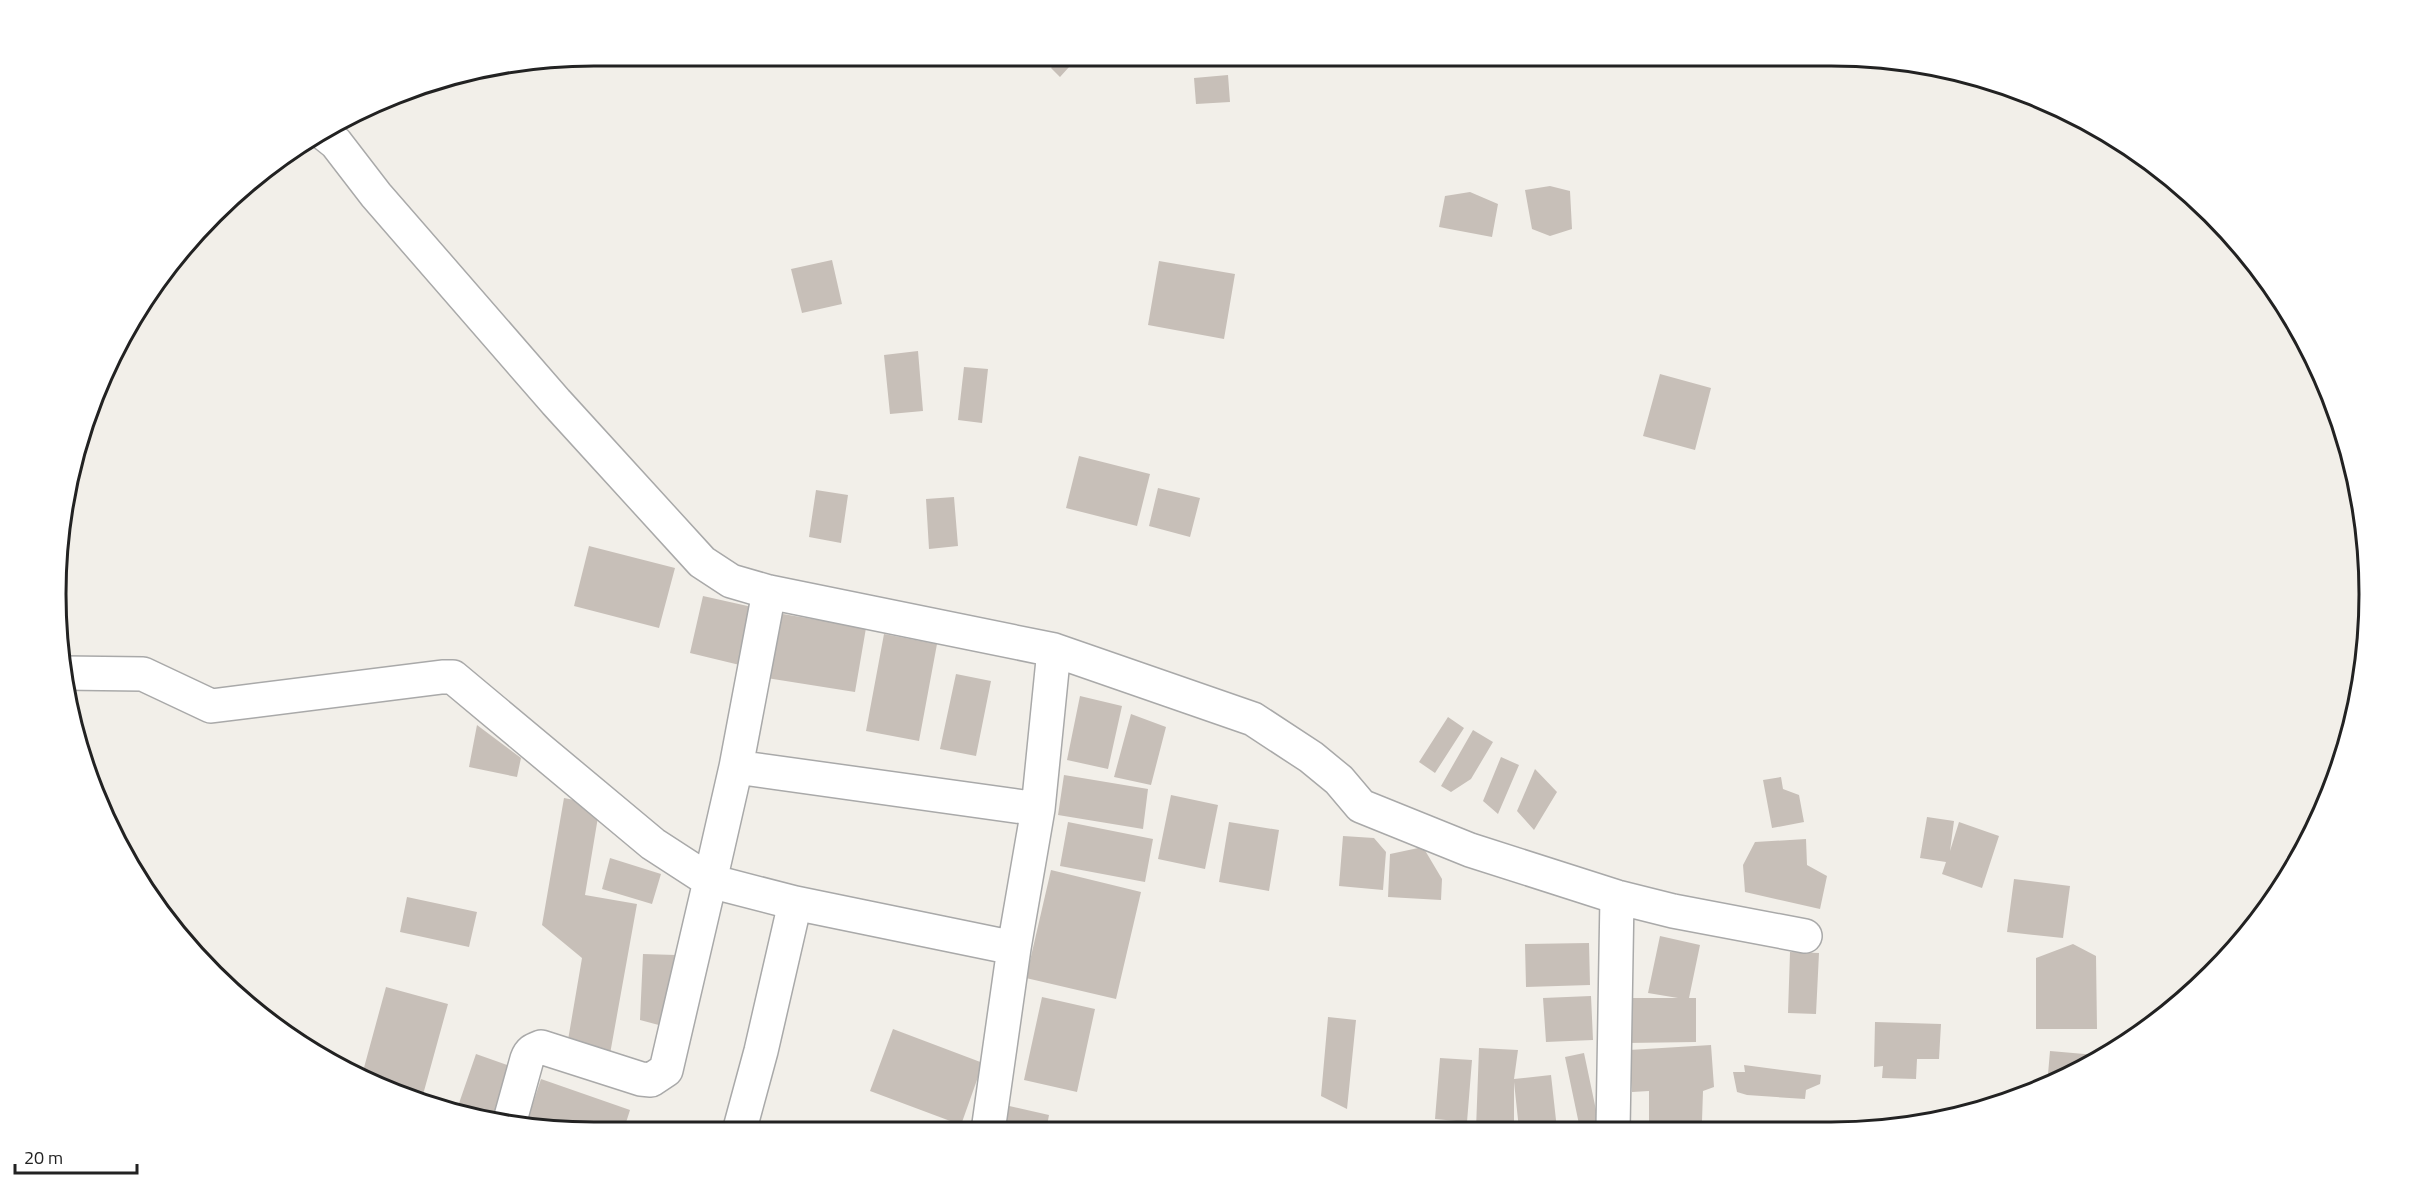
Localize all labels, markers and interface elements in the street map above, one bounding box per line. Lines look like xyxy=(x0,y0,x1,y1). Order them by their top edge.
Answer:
scale bar xyxy=(15,1137,136,1175)
text: 20 m xyxy=(24,1144,63,1171)

